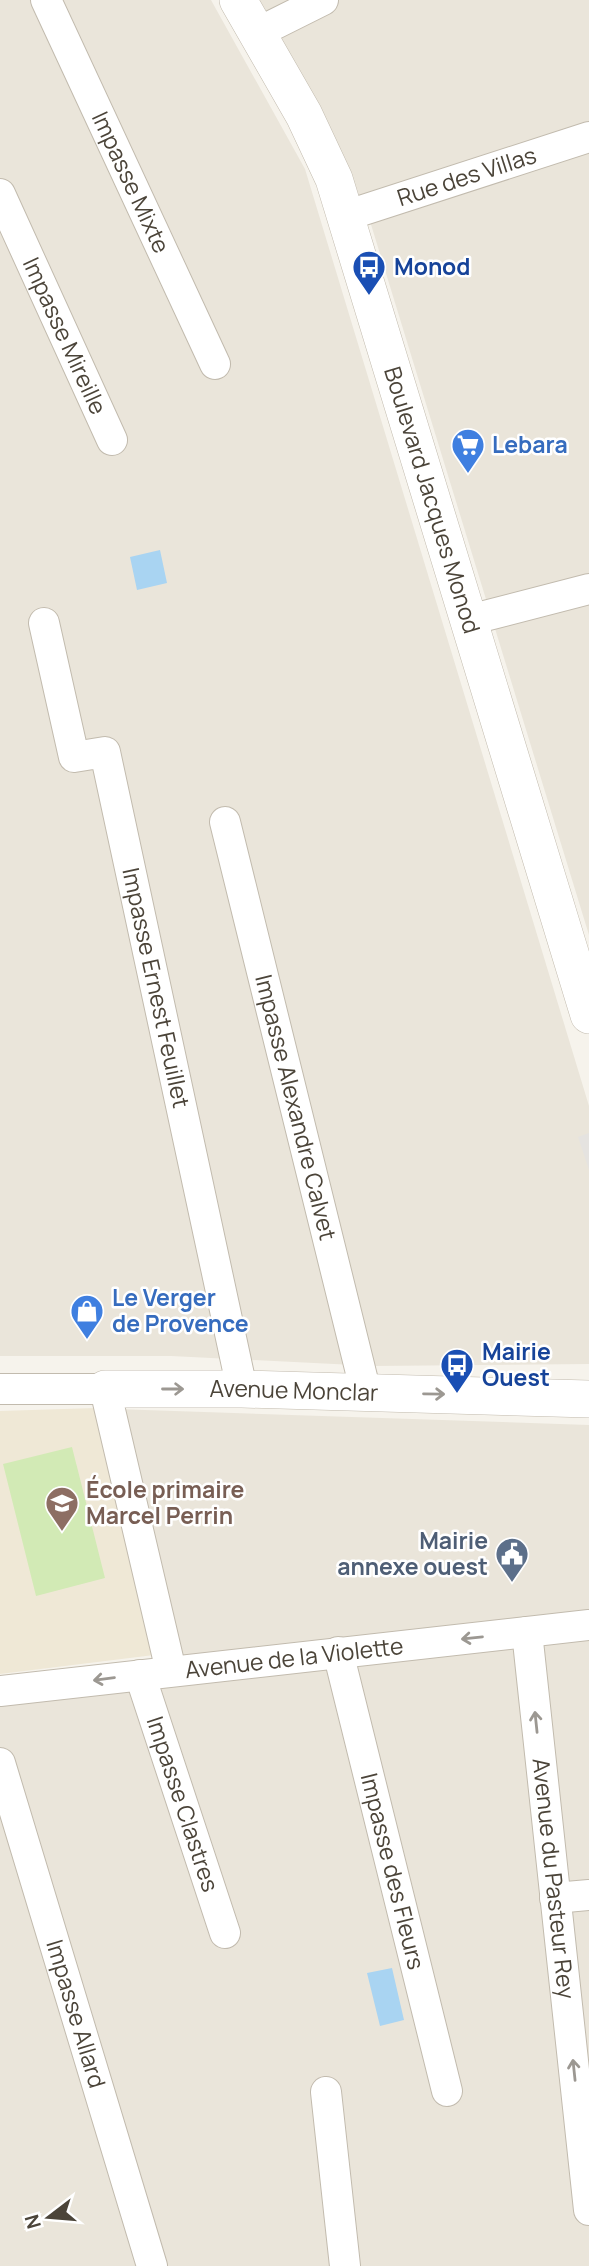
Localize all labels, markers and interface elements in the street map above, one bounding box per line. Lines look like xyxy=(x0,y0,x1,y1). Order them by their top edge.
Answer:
street label: Impasse Mixte xyxy=(85,106,178,258)
street label: Rue des Villas xyxy=(393,138,540,213)
bus stop icon: Monod xyxy=(350,248,388,297)
place label: Monod xyxy=(394,250,470,282)
street label: Impasse Mireille xyxy=(16,252,115,419)
street label: Boulevard Jacques Monod xyxy=(377,363,489,637)
supermarket icon: Lebara xyxy=(449,426,487,475)
place label: Lebara xyxy=(492,428,568,460)
street label: Impasse Ernest Feuillet xyxy=(115,865,198,1111)
street label: Impasse Alexandre Calvet xyxy=(248,971,345,1243)
place label: Le Verger de Provence xyxy=(112,1281,249,1339)
shop icon: Le Verger de Provence xyxy=(68,1292,106,1341)
place label: Mairie Ouest xyxy=(482,1335,551,1393)
bus stop icon: Mairie Ouest xyxy=(438,1346,476,1395)
street label: Avenue Monclar xyxy=(210,1372,379,1408)
one-way arrow xyxy=(161,1382,184,1396)
one-way arrow xyxy=(422,1388,445,1401)
place label: École primaire Marcel Perrin xyxy=(86,1473,245,1531)
school or university icon: École primaire Marcel Perrin xyxy=(43,1484,81,1533)
place label: Mairie annexe ouest xyxy=(337,1524,488,1582)
public building icon: Mairie annexe ouest xyxy=(493,1535,531,1584)
street label: Avenue de la Violette xyxy=(183,1629,405,1685)
one-way arrow xyxy=(462,1631,484,1644)
one-way arrow xyxy=(93,1672,115,1685)
one-way arrow xyxy=(530,1711,543,1733)
street label: Impasse Clastres xyxy=(140,1712,227,1896)
street label: Avenue du Pasteur Rey xyxy=(526,1756,583,2001)
street label: Impasse des Fleurs xyxy=(354,1770,433,1973)
street label: Impasse Allard xyxy=(39,1935,114,2092)
one-way arrow xyxy=(567,2059,580,2081)
north arrow xyxy=(14,2182,84,2252)
text: N xyxy=(18,2212,47,2232)

